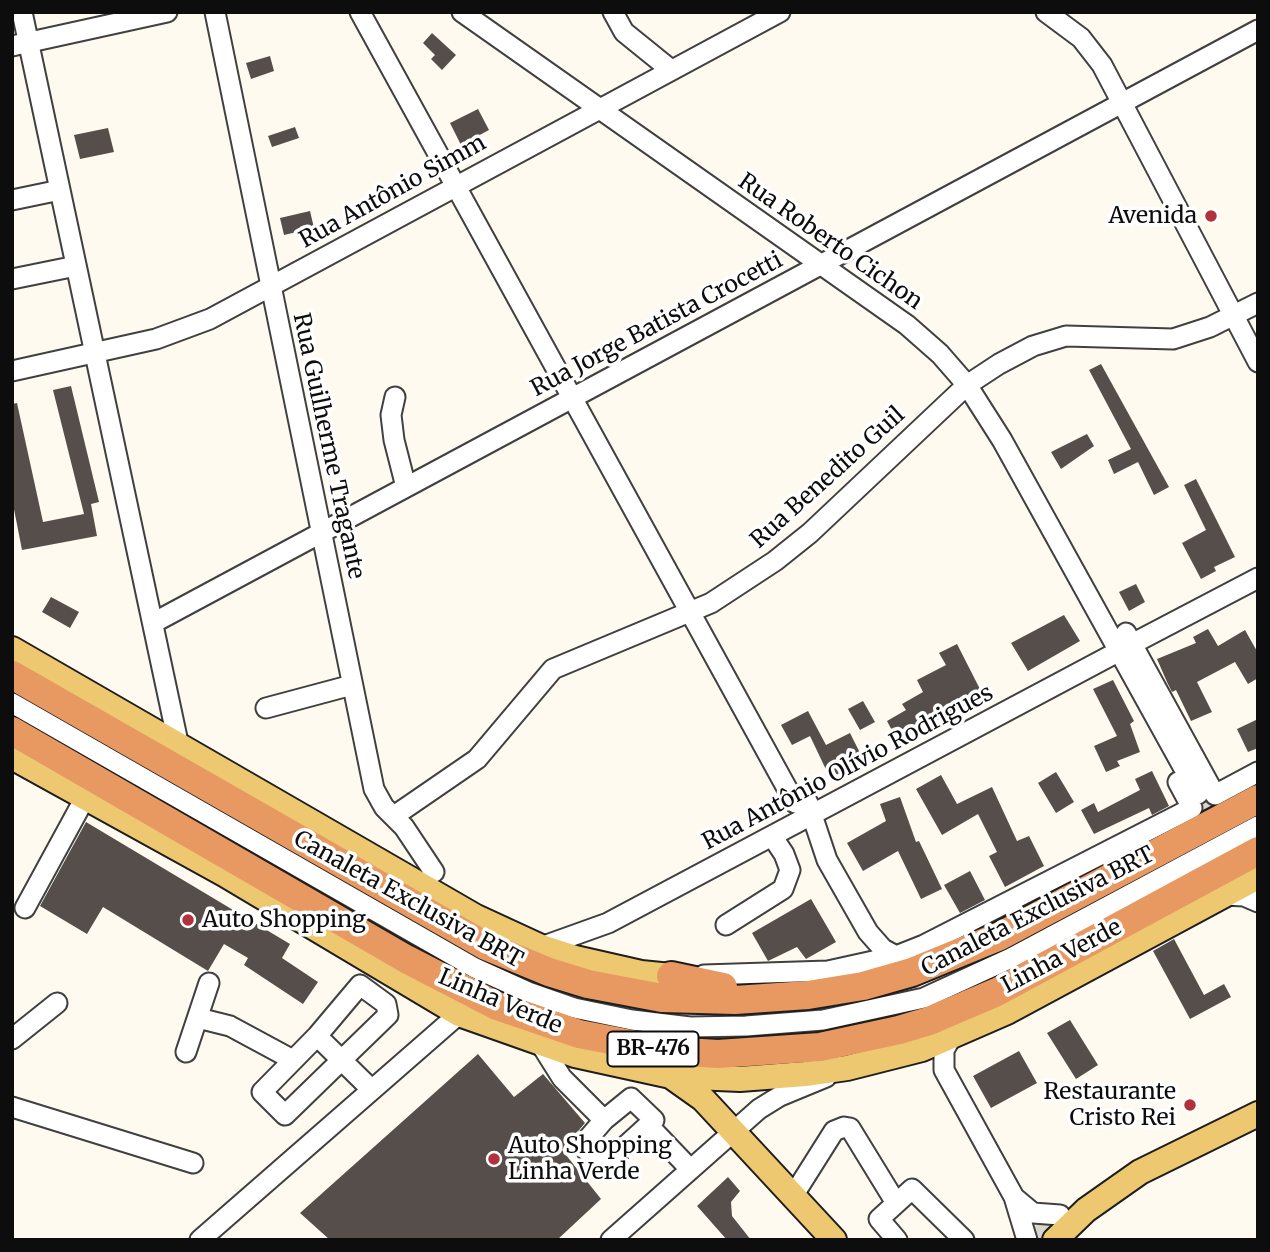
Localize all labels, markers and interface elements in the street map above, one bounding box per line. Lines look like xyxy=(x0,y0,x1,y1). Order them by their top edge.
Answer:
street label: Rua Antônio Simm xyxy=(295,129,491,255)
street label: Rua Roberto Cichon xyxy=(733,168,927,316)
place label: Avenida xyxy=(1108,202,1197,230)
marker: Avenida xyxy=(1203,208,1219,224)
street label: Rua Jorge Batista Crocetti xyxy=(527,247,787,403)
street label: Rua Guilherme Tragante xyxy=(286,311,370,581)
street label: Rua Benedito Guil xyxy=(745,402,911,554)
street label: Rua Antônio Olívio Rodrigues xyxy=(698,679,998,857)
street label: Canaleta Exclusiva BRT xyxy=(289,825,527,975)
street label: Canaleta Exclusiva BRT xyxy=(917,841,1159,983)
place label: Auto Shopping xyxy=(202,906,366,934)
marker: Auto Shopping xyxy=(180,912,196,928)
street label: Linha Verde xyxy=(998,914,1126,1000)
street label: Linha Verde xyxy=(434,964,566,1040)
road number: BR-476 xyxy=(608,1032,698,1066)
place label: Restaurante Cristo Rei xyxy=(1043,1078,1176,1132)
marker: Restaurante Cristo Rei xyxy=(1182,1097,1198,1113)
place label: Auto Shopping Linha Verde xyxy=(508,1132,672,1186)
marker: Auto Shopping Linha Verde xyxy=(486,1151,502,1167)

